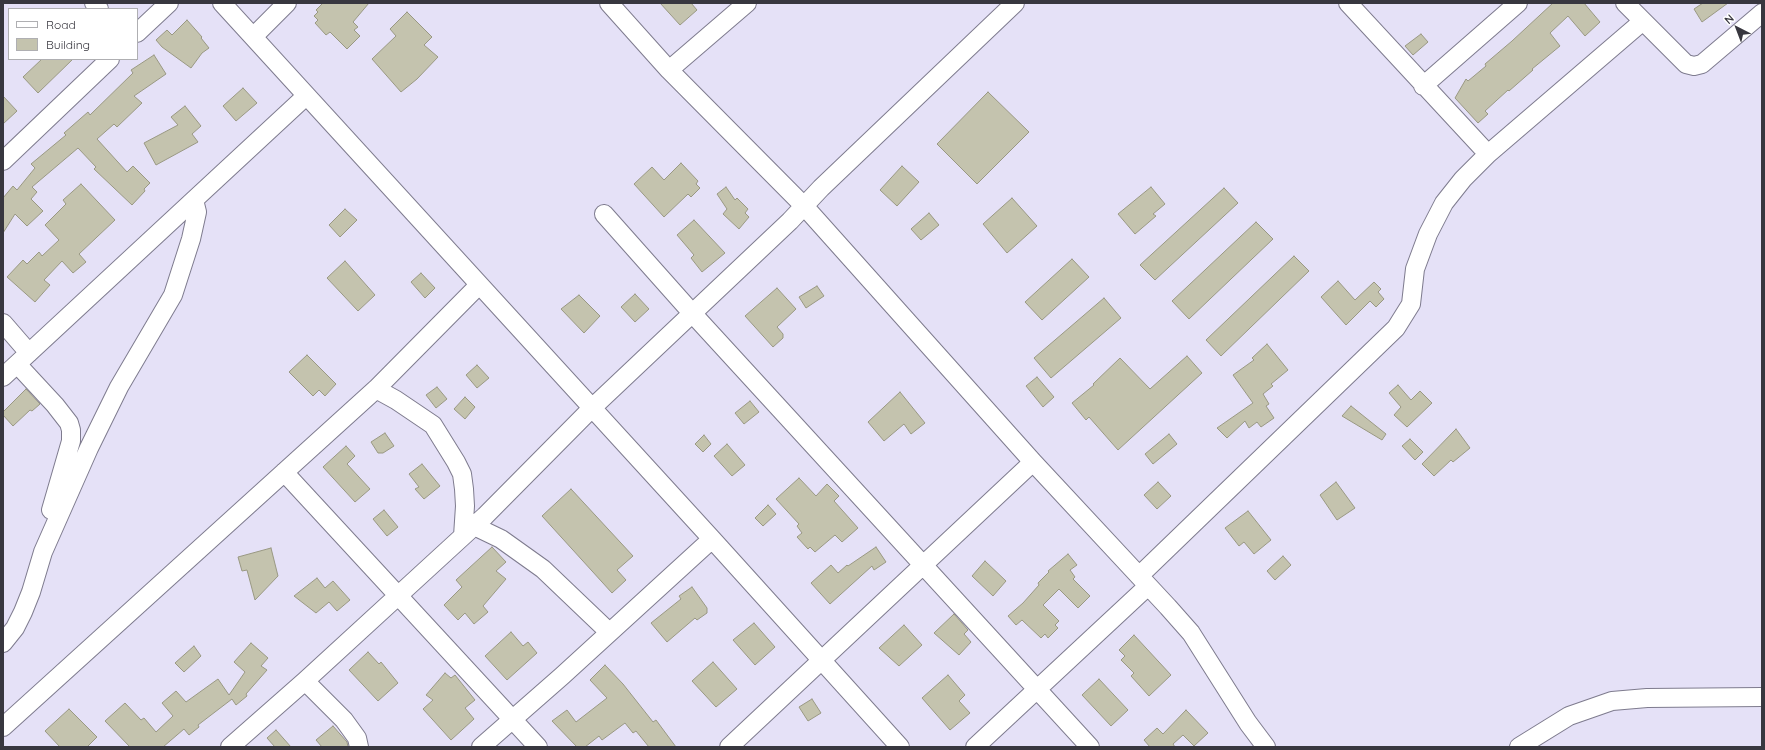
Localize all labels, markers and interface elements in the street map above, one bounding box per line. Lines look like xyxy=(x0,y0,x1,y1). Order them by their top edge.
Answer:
legend xyxy=(8,8,138,60)
north arrow xyxy=(1717,8,1757,48)
text: N xyxy=(1721,11,1737,27)
text: Road xyxy=(46,17,76,32)
text: Building xyxy=(46,37,90,52)

